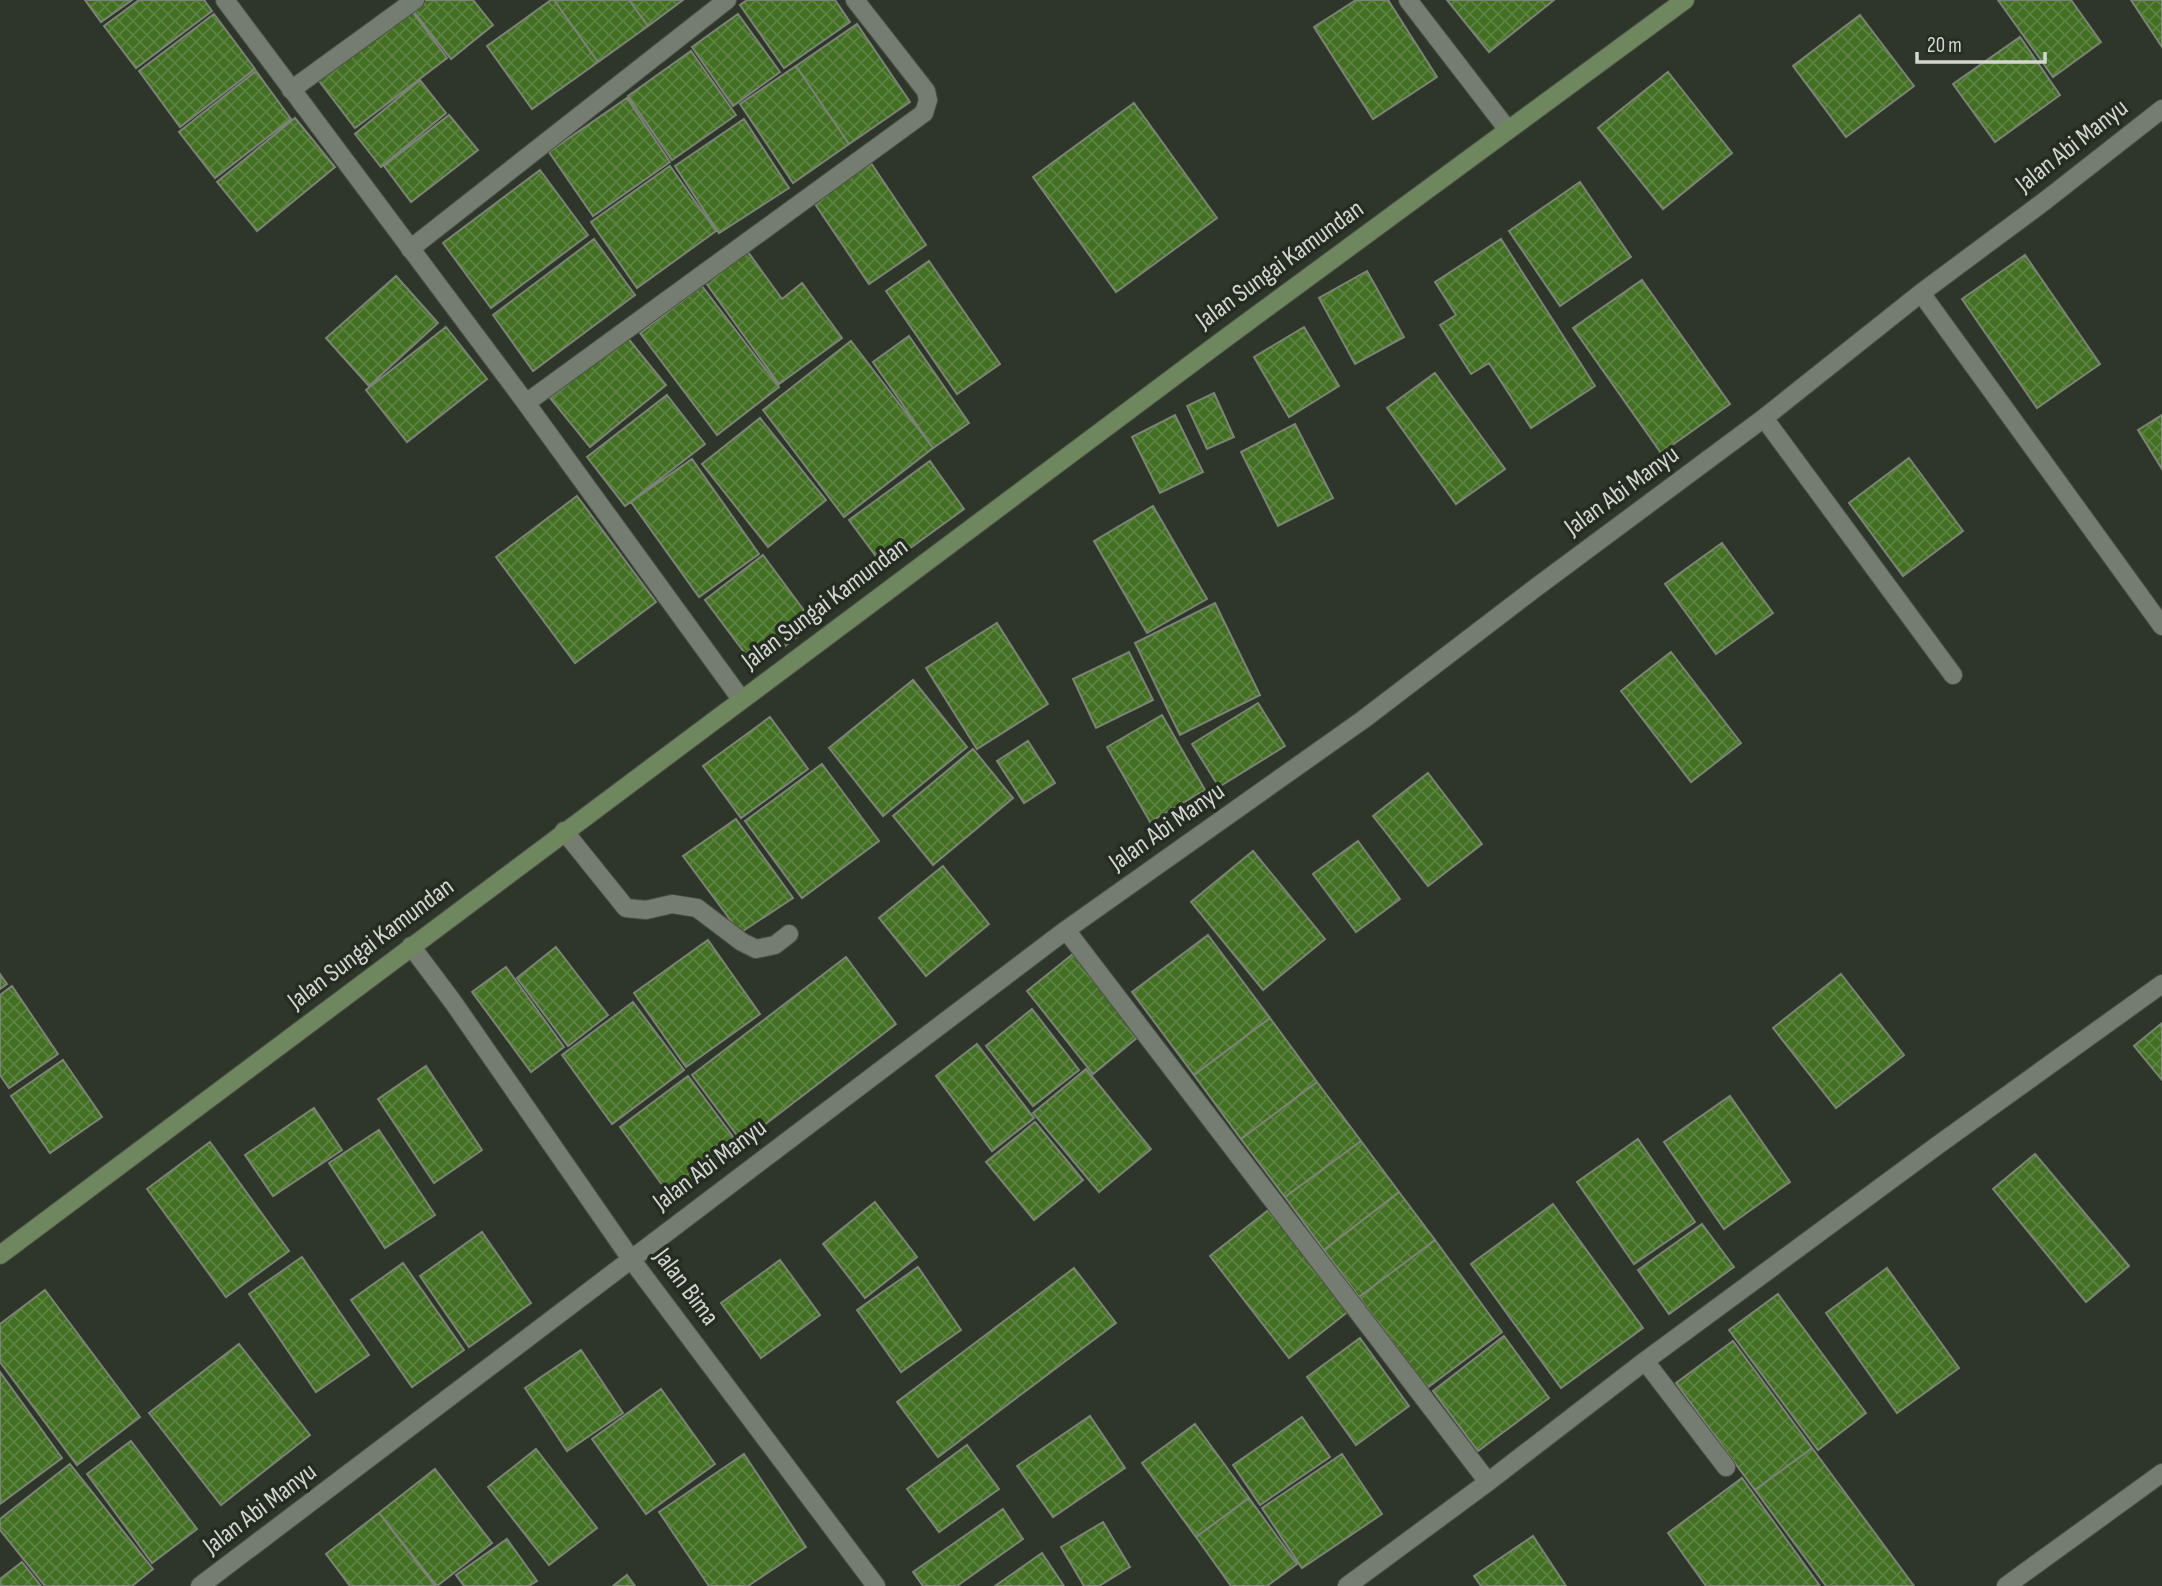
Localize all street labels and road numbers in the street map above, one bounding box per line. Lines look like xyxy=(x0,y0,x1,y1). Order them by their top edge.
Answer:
street label: Jalan Abi Manyu xyxy=(2009,93,2134,200)
street label: Jalan Sungai Kamundan xyxy=(1189,194,1370,337)
street label: Jalan Abi Manyu xyxy=(1558,439,1685,544)
street label: Jalan Sungai Kamundan xyxy=(735,531,914,677)
street label: Jalan Abi Manyu xyxy=(1102,776,1231,879)
street label: Jalan Sungai Kamundan xyxy=(281,871,460,1017)
street label: Jalan Abi Manyu xyxy=(646,1112,773,1218)
street label: Jalan Bima xyxy=(646,1242,725,1332)
street label: Jalan Abi Manyu xyxy=(196,1456,323,1562)

